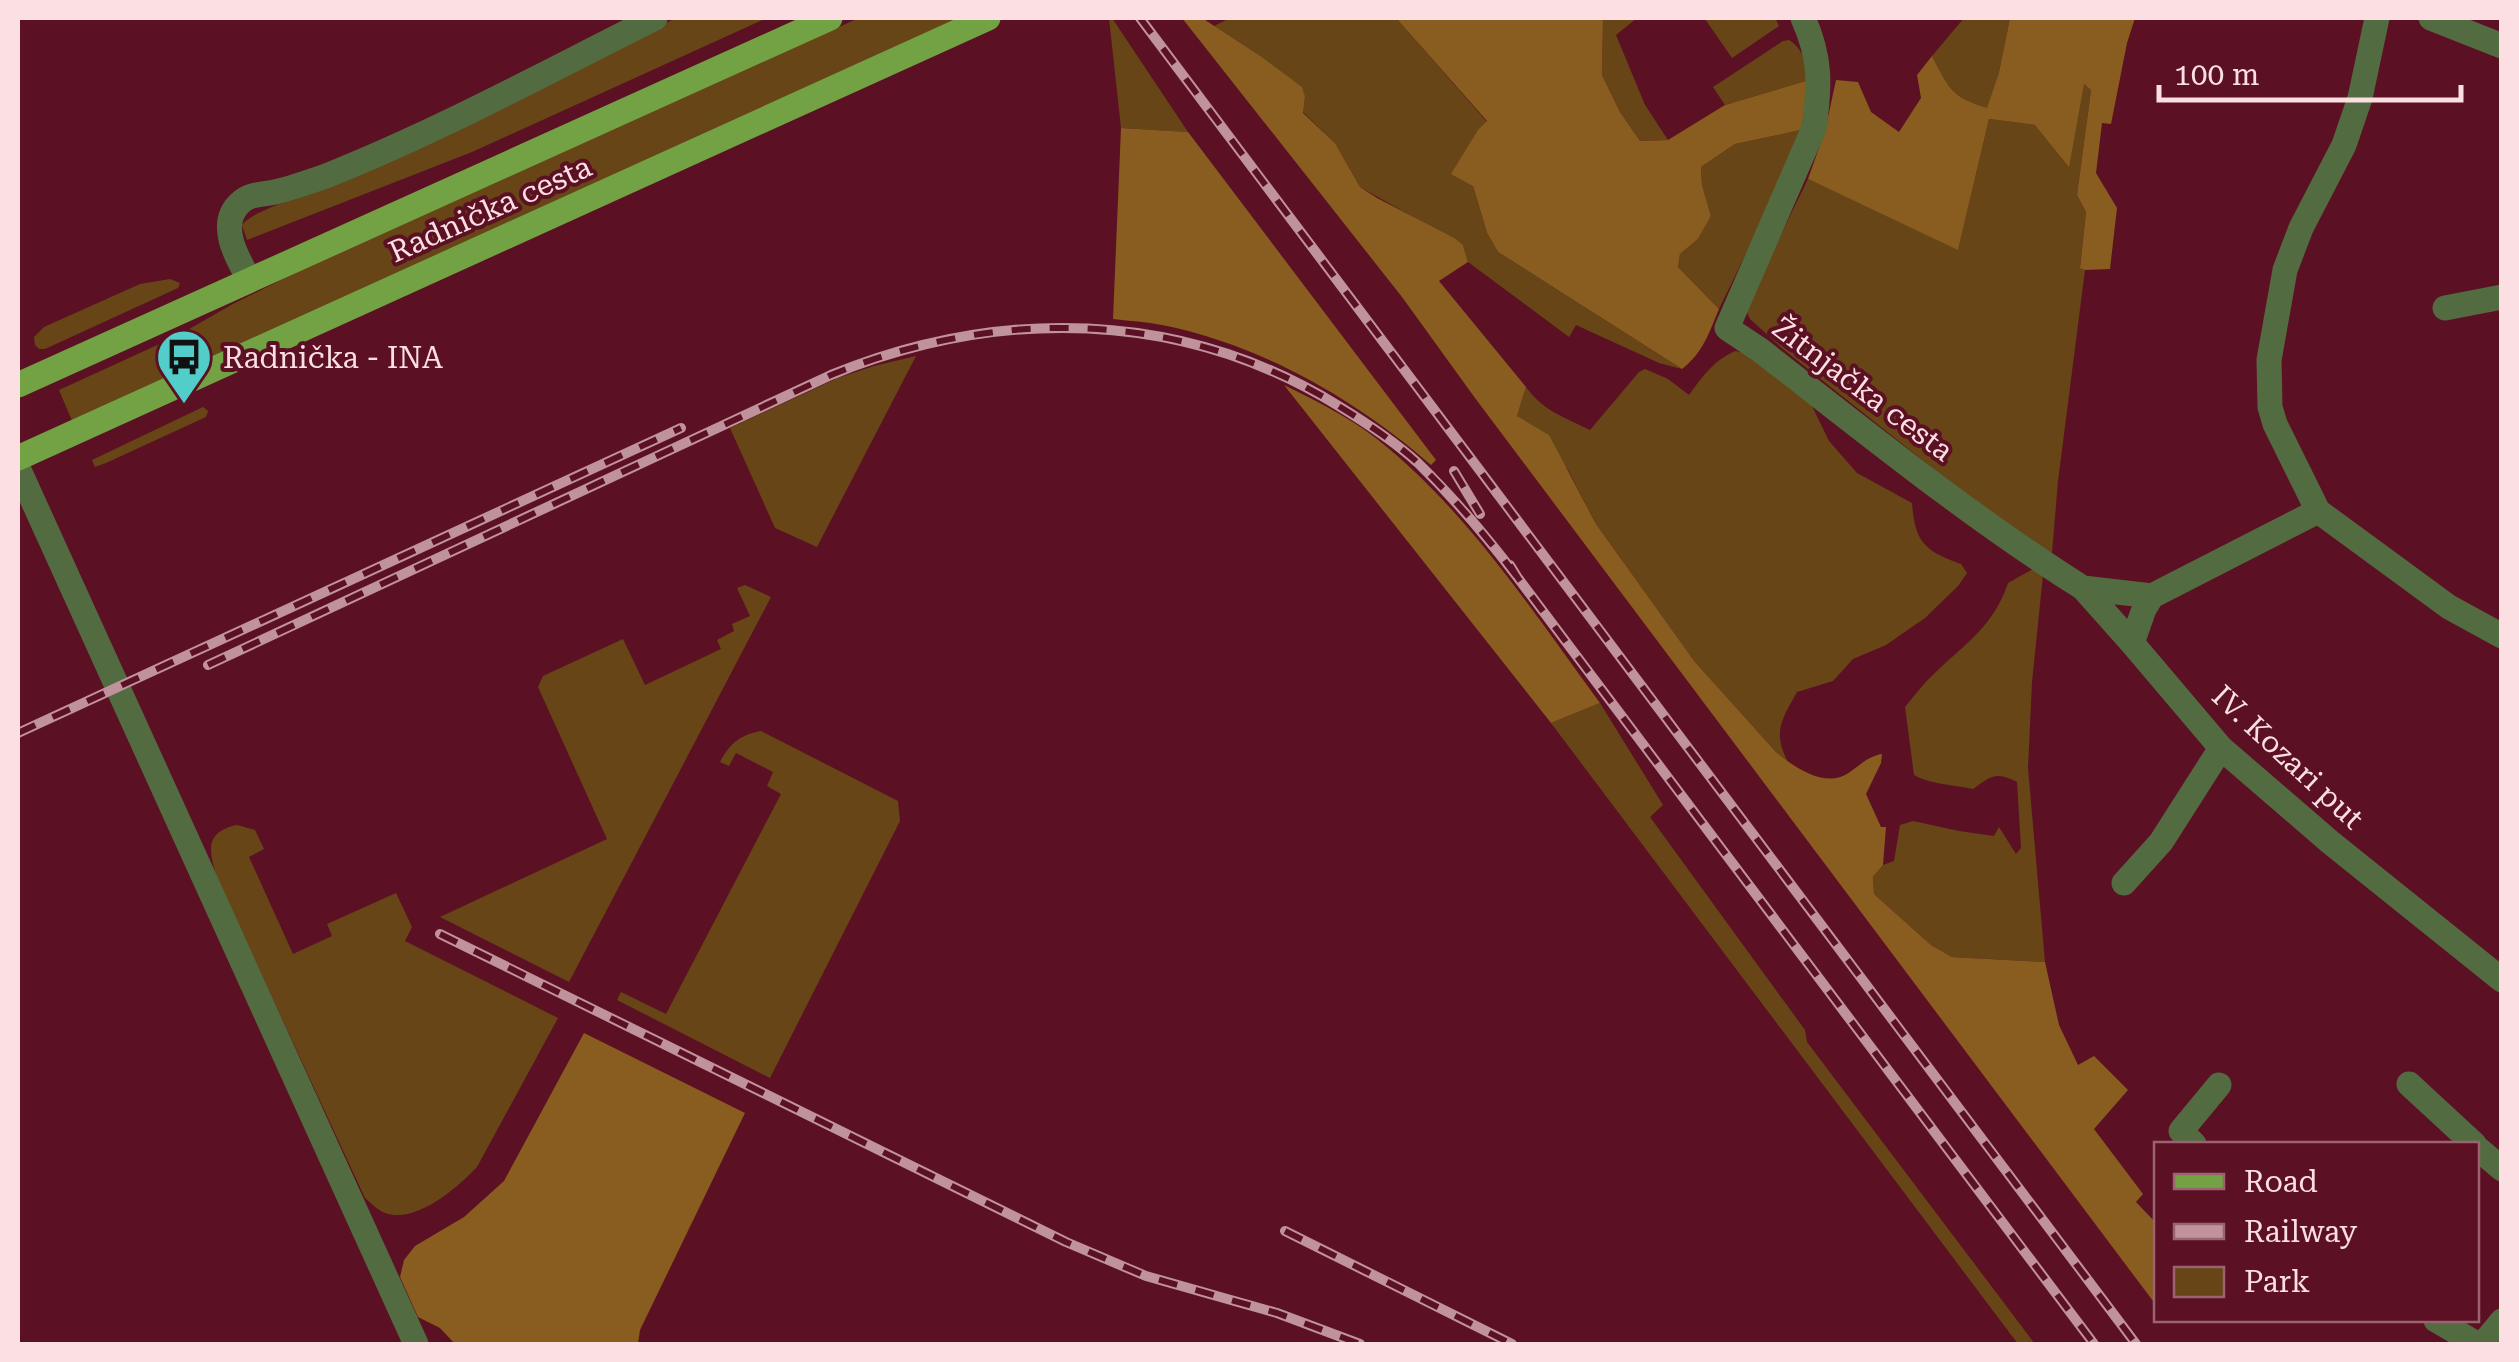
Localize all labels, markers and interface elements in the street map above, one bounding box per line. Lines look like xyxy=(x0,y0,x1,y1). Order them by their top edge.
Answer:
scale bar xyxy=(2159,40,2462,102)
text: 100 m xyxy=(2174,57,2259,92)
street label: Radnička cesta xyxy=(383,149,597,269)
street label: Žitnjačka cesta xyxy=(1766,310,1960,468)
bus stop icon: Radnička - INA xyxy=(154,327,214,406)
place label: Radnička - INA xyxy=(223,340,443,375)
street label: IV. Kozari put xyxy=(2205,678,2371,836)
legend xyxy=(2154,1142,2479,1322)
text: Road xyxy=(2244,1164,2318,1199)
text: Railway xyxy=(2244,1214,2358,1249)
text: Park xyxy=(2244,1264,2310,1299)

